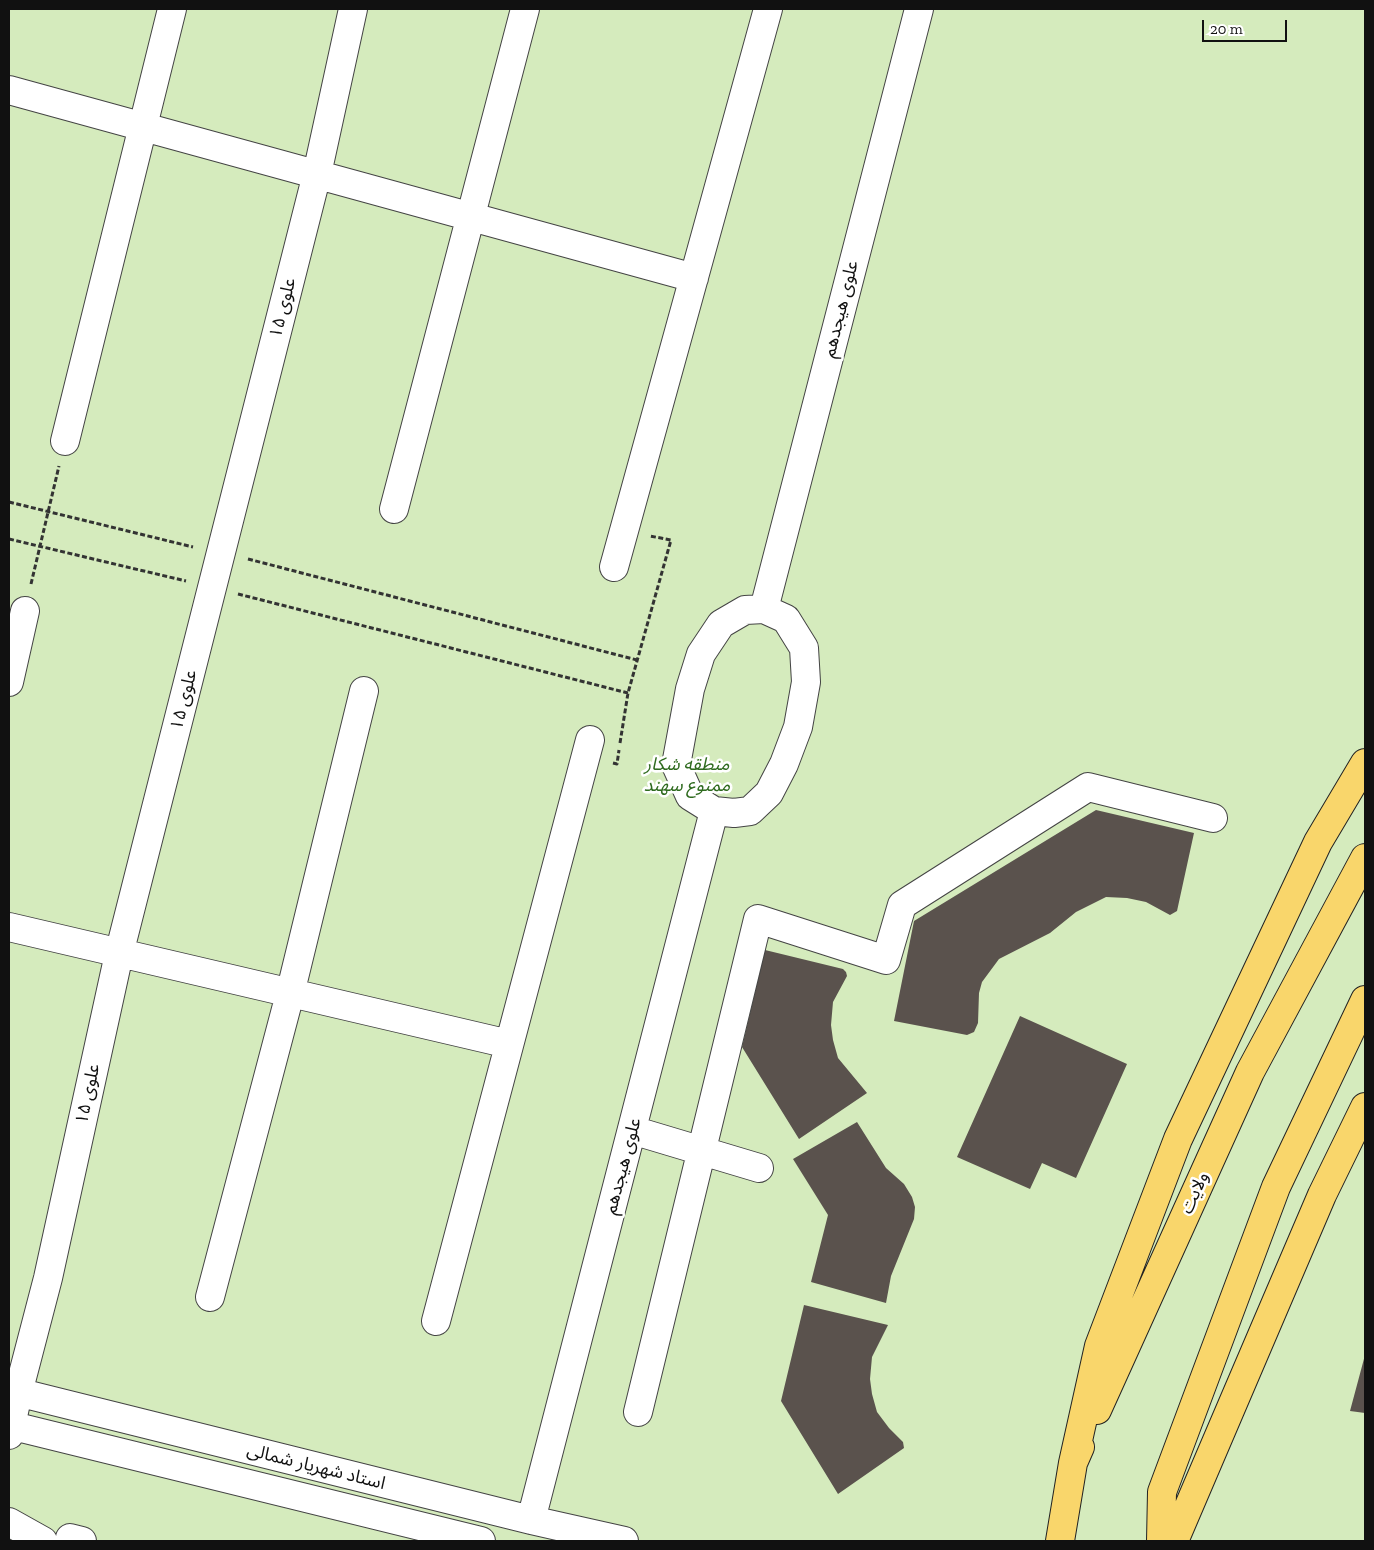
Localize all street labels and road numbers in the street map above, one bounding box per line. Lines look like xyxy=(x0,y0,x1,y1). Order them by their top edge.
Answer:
street label: علوی هیجدهم xyxy=(819,258,863,360)
street label: علوی ۱۵ xyxy=(265,276,301,340)
street label: علوی ۱۵ xyxy=(166,668,202,732)
street label: علوی ۱۵ xyxy=(71,1062,105,1126)
street label: علوی هیجدهم xyxy=(600,1115,646,1217)
street label: ولایت xyxy=(1176,1169,1214,1217)
street label: استاد شهریار شمالی xyxy=(245,1439,387,1495)

